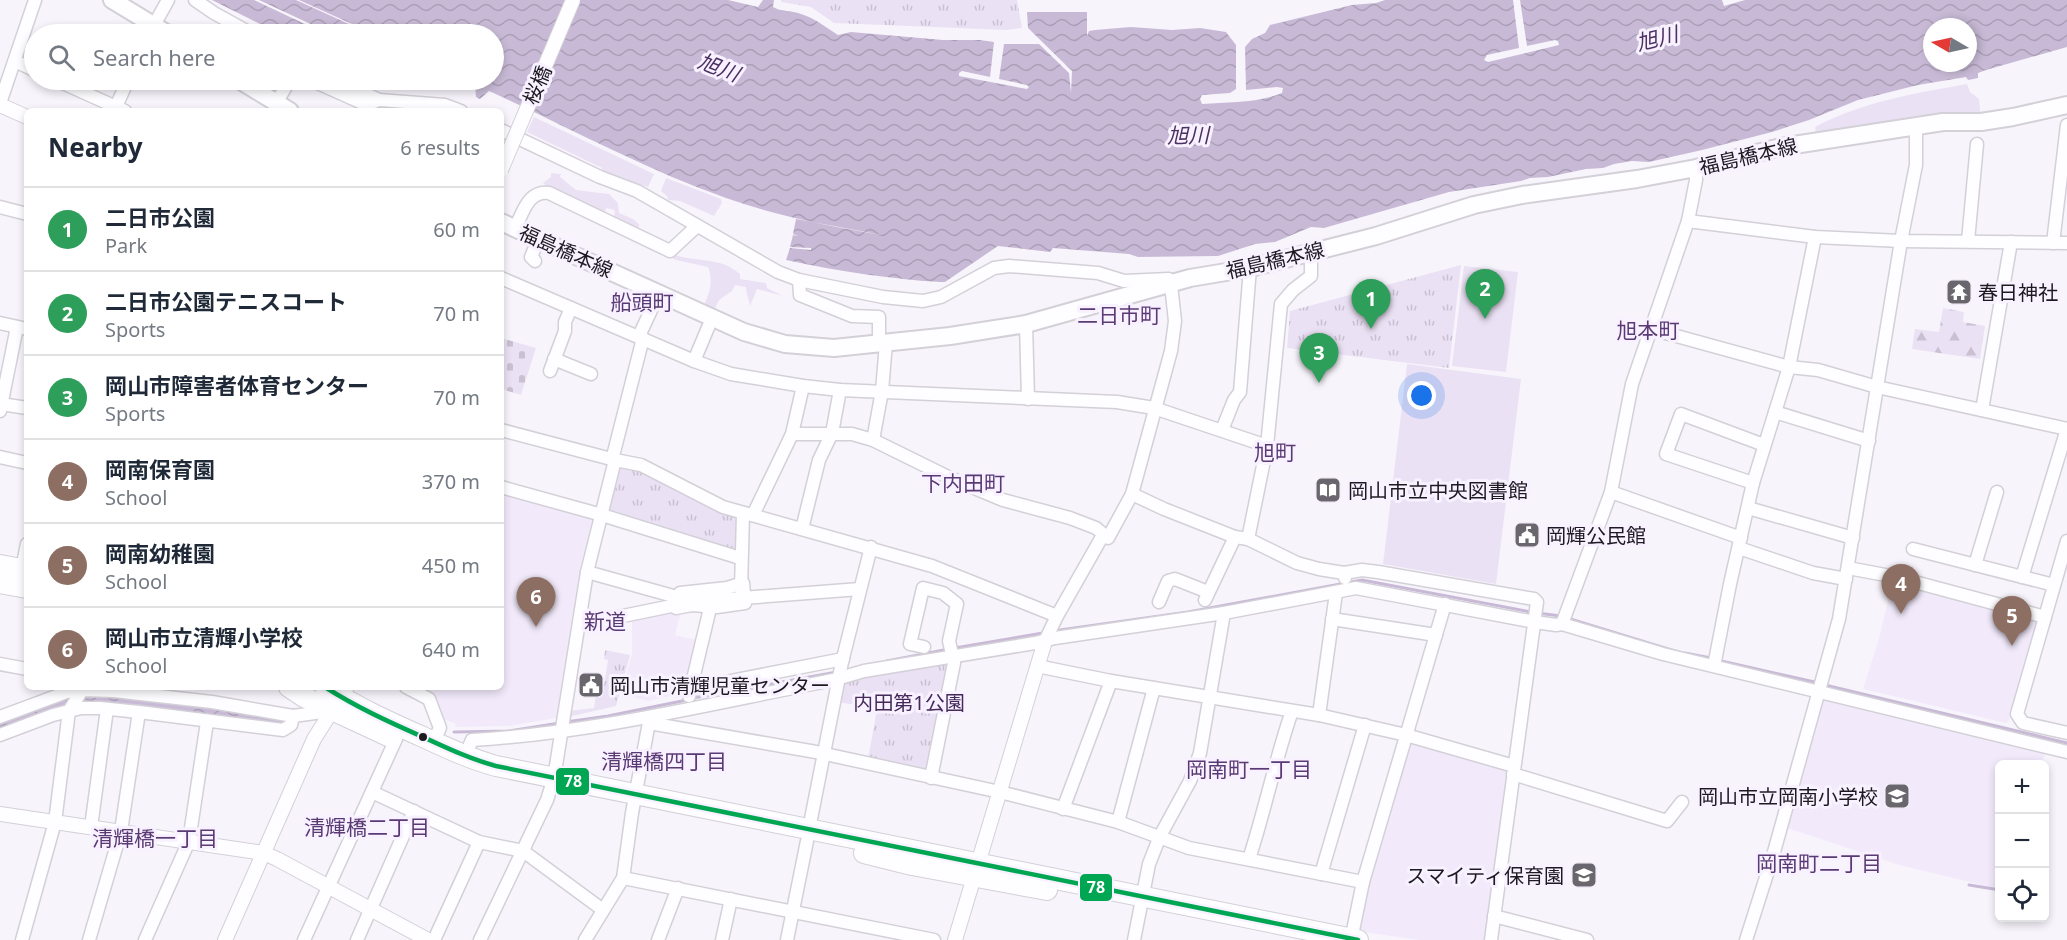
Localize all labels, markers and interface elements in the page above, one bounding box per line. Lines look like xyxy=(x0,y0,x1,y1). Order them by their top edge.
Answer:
north arrow xyxy=(1923,18,1977,72)
water label: 旭川 xyxy=(1633,19,1683,57)
search box xyxy=(24,24,504,90)
icon: search xyxy=(45,41,78,74)
text: Search here xyxy=(93,42,215,72)
water label: 旭川 xyxy=(694,46,745,88)
street label: 桜橋 xyxy=(517,61,557,109)
water label: 旭川 xyxy=(1167,121,1211,149)
text: Nearby xyxy=(48,129,143,165)
street label: 福島橋本線 xyxy=(1696,132,1800,180)
text: 6 results xyxy=(400,134,480,161)
text: 二日市公園 xyxy=(105,202,215,232)
text: 1 xyxy=(62,216,73,243)
text: 60 m xyxy=(433,216,480,243)
street label: 福島橋本線 xyxy=(515,218,617,284)
text: Park xyxy=(105,232,147,259)
street label: 福島橋本線 xyxy=(1223,236,1327,284)
pin: 2 xyxy=(1466,270,1504,319)
temple icon: 春日神社 xyxy=(1944,277,1974,307)
place label: 春日神社 xyxy=(1978,279,2058,306)
pin: 1 xyxy=(1352,280,1390,329)
text: 二日市公園テニスコート xyxy=(105,286,347,316)
district label: 船頭町 xyxy=(611,288,674,316)
text: 2 xyxy=(62,300,73,327)
text: 70 m xyxy=(433,300,480,327)
district label: 二日市町 xyxy=(1077,301,1161,329)
text: Sports xyxy=(105,316,165,343)
district label: 旭本町 xyxy=(1617,316,1680,344)
pin: 3 xyxy=(1300,334,1338,383)
text: 岡山市障害者体育センター xyxy=(105,370,369,400)
your location xyxy=(1407,381,1436,410)
text: 3 xyxy=(62,384,73,411)
text: 70 m xyxy=(433,384,480,411)
text: Sports xyxy=(105,400,165,427)
district label: 旭町 xyxy=(1254,438,1296,466)
text: 岡南保育園 xyxy=(105,454,215,484)
text: 4 xyxy=(62,468,73,495)
text: 370 m xyxy=(422,468,480,495)
district label: 下内田町 xyxy=(921,469,1005,497)
library icon: 岡山市立中央図書館 xyxy=(1313,475,1343,505)
place label: 岡山市立中央図書館 xyxy=(1348,477,1528,504)
text: School xyxy=(105,484,167,511)
public building icon: 岡輝公民館 xyxy=(1512,520,1542,550)
place label: 岡輝公民館 xyxy=(1546,522,1646,549)
text: 岡南幼稚園 xyxy=(105,538,215,568)
text: 5 xyxy=(62,552,73,579)
text: 450 m xyxy=(422,552,480,579)
pin: 4 xyxy=(1882,564,1920,614)
text: School xyxy=(105,568,167,595)
pin: 6 xyxy=(516,578,556,627)
pin: 5 xyxy=(1992,596,2032,646)
district label: 新道 xyxy=(584,607,626,635)
text: 岡山市立清輝小学校 xyxy=(105,622,303,652)
text: 6 xyxy=(62,636,73,663)
text: 640 m xyxy=(422,636,480,663)
text: School xyxy=(105,652,167,679)
public building icon: 岡山市清輝児童センター xyxy=(576,670,606,700)
place label: 岡山市清輝児童センター xyxy=(610,672,830,699)
park label: 内田第1公園 xyxy=(853,689,965,716)
unlabelled marker xyxy=(417,731,429,743)
district label: 清輝橋四丁目 xyxy=(601,747,727,775)
district label: 岡南町一丁目 xyxy=(1186,755,1312,783)
map controls xyxy=(1995,760,2049,922)
button: + xyxy=(1995,760,2049,814)
line badge: 78 xyxy=(555,767,590,796)
text: 78 xyxy=(564,770,582,792)
school or university icon: 岡山市立岡南小学校 xyxy=(1882,781,1912,811)
place label: 岡山市立岡南小学校 xyxy=(1698,783,1878,810)
district label: 清輝橋二丁目 xyxy=(304,813,430,841)
button: − xyxy=(1995,814,2049,868)
district label: 清輝橋一丁目 xyxy=(92,824,218,852)
district label: 岡南町二丁目 xyxy=(1756,849,1882,877)
school or university icon: スマイティ保育園 xyxy=(1569,860,1599,890)
place label: スマイティ保育園 xyxy=(1406,862,1564,889)
button: locate xyxy=(1995,868,2049,922)
line badge: 78 xyxy=(1079,873,1113,902)
text: 78 xyxy=(1087,876,1105,898)

